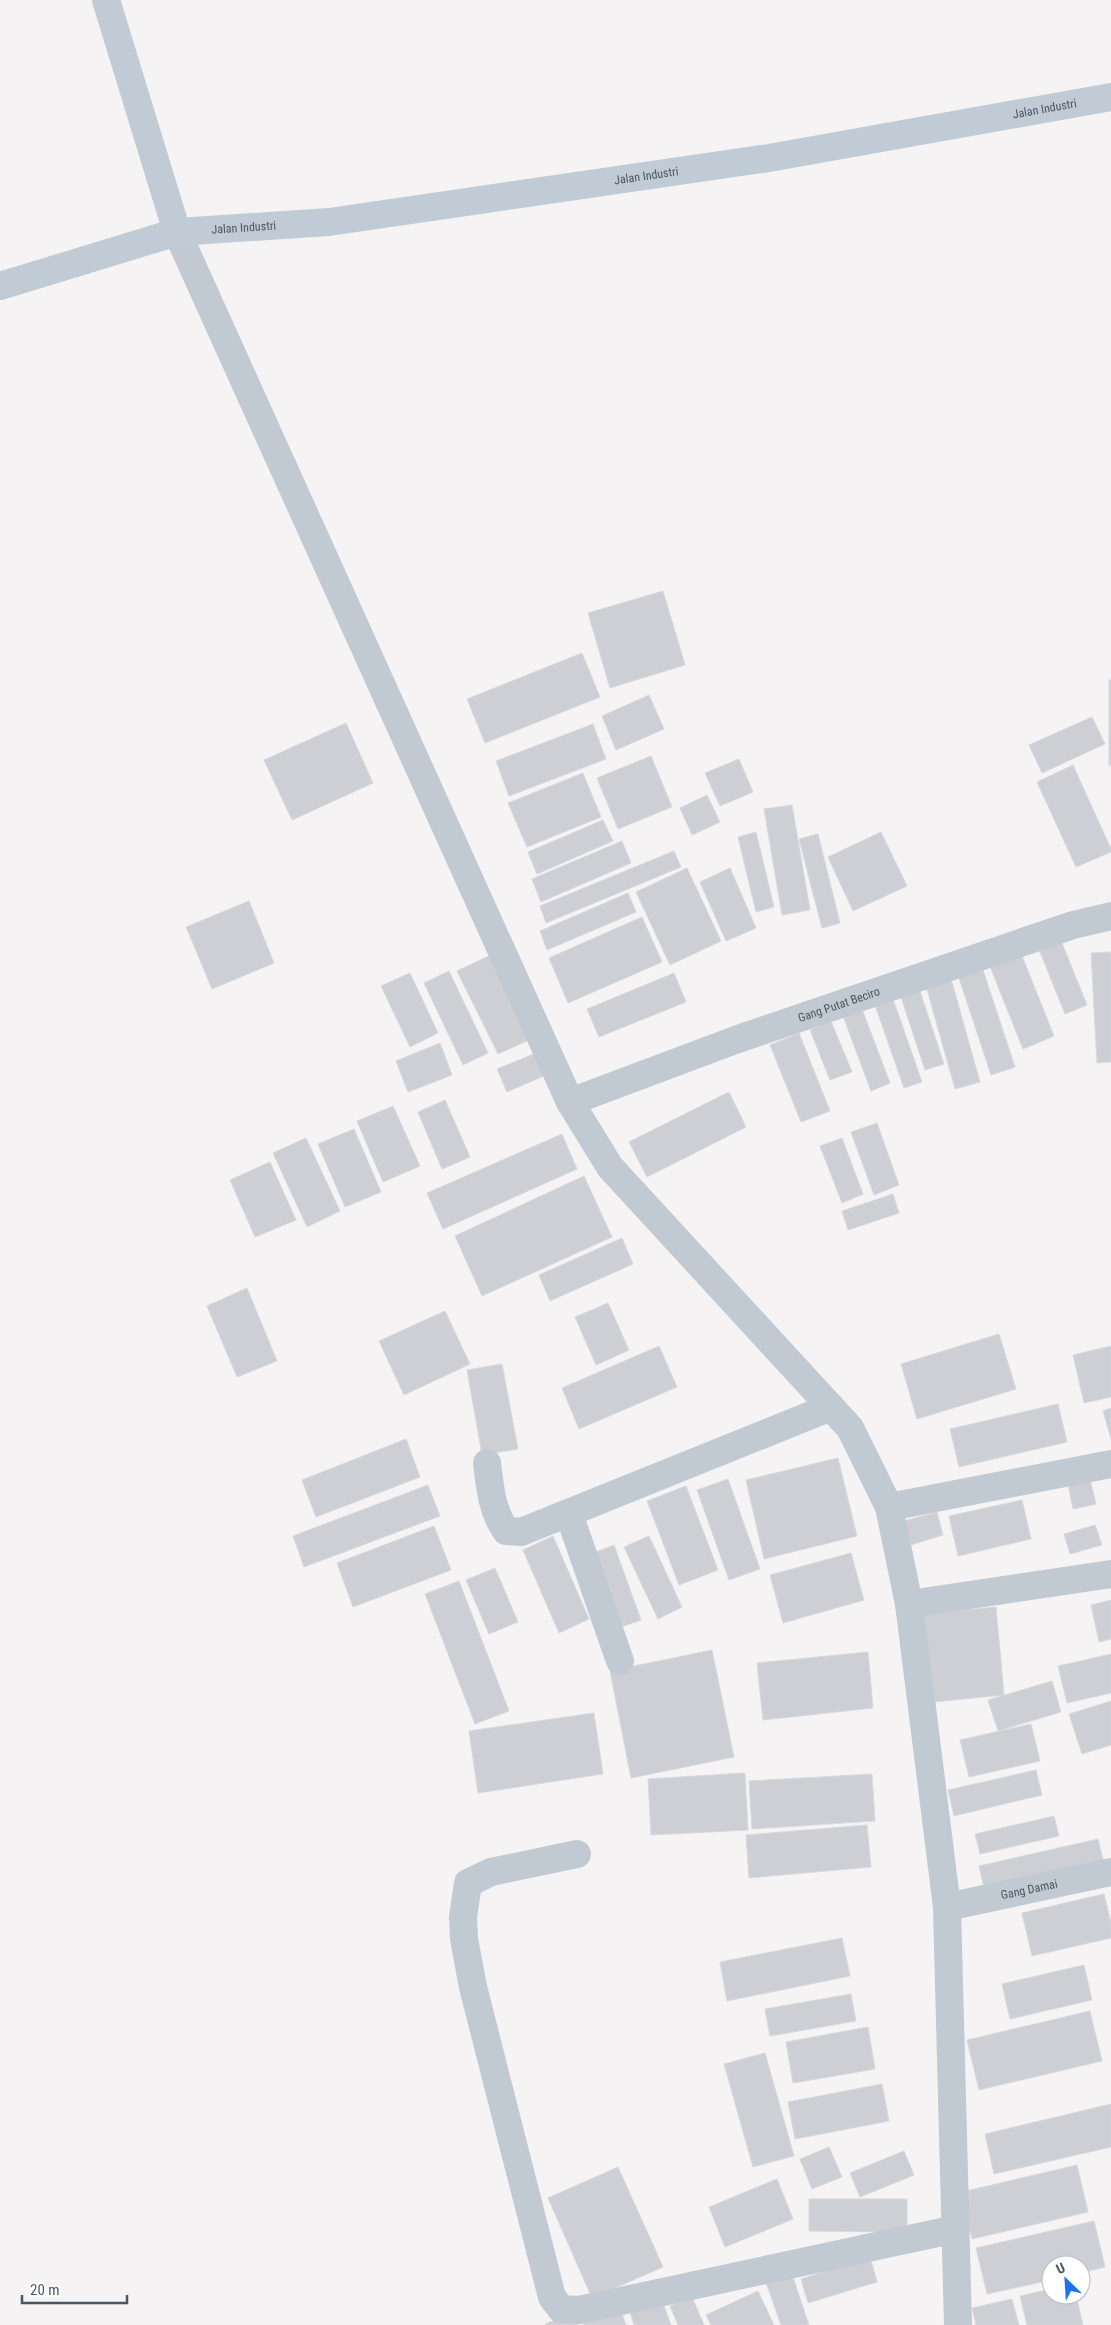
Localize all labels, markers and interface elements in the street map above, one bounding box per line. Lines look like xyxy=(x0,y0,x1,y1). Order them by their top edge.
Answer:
street label: Jalan Industri xyxy=(1012,96,1078,121)
street label: Jalan Industri xyxy=(613,164,679,187)
street label: Jalan Industri xyxy=(211,218,277,237)
street label: Gang Putat Beciro xyxy=(796,984,882,1025)
street label: Gang Damai xyxy=(1000,1877,1059,1902)
north arrow xyxy=(1041,2255,1091,2305)
text: U xyxy=(1053,2259,1068,2277)
scale bar xyxy=(22,2272,128,2304)
text: 20 m xyxy=(30,2281,60,2299)

